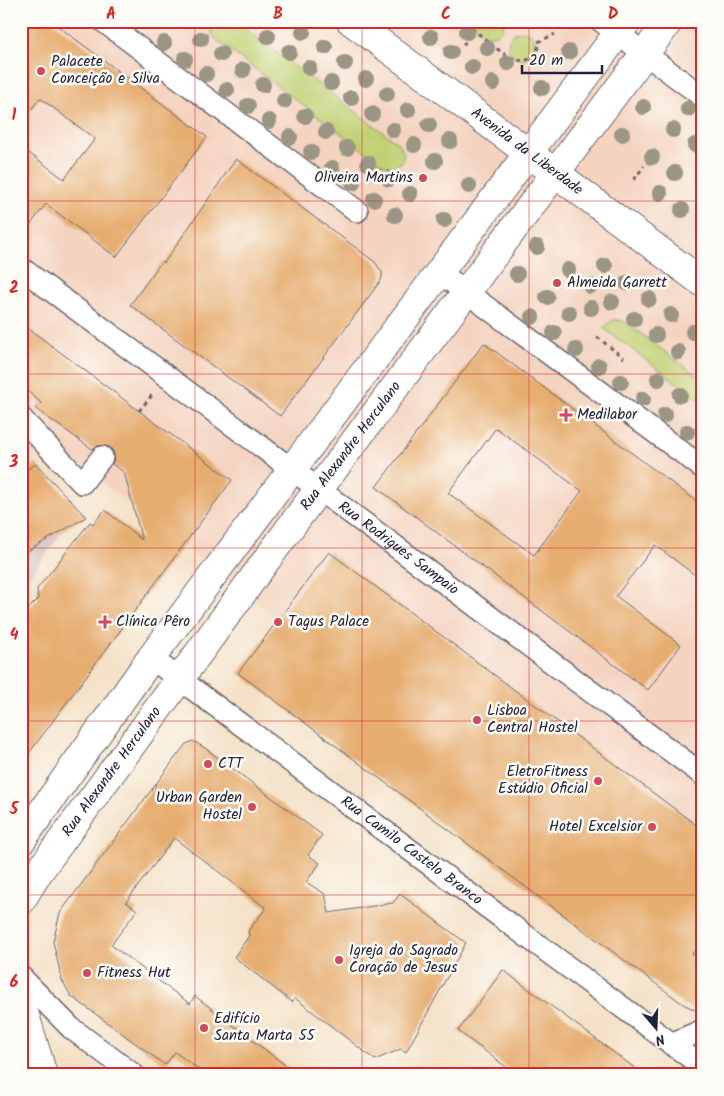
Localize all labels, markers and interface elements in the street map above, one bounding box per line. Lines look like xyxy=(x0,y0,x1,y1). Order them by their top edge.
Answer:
text: A xyxy=(106,2,116,27)
text: B xyxy=(273,2,283,27)
text: C xyxy=(441,2,451,27)
text: D xyxy=(608,2,619,27)
scale bar xyxy=(522,42,602,74)
text: 20 m xyxy=(529,49,563,73)
place label: Palacete Conceição e Silva xyxy=(51,50,160,91)
marker: Palacete Conceição e Silva xyxy=(35,65,47,77)
street label: Avenida da Liberdade xyxy=(465,102,588,202)
text: 1 xyxy=(12,103,17,128)
place label: Oliveira Martins xyxy=(314,166,414,190)
marker: Oliveira Martins xyxy=(417,172,429,184)
place label: Almeida Garrett xyxy=(567,271,667,295)
text: 2 xyxy=(9,276,19,301)
marker: Almeida Garrett xyxy=(551,277,563,289)
street label: Rua Alexandre Herculano xyxy=(294,376,408,516)
place label: Medilabor xyxy=(577,403,638,427)
marker: Medilabor xyxy=(559,408,573,422)
text: 3 xyxy=(9,450,19,475)
street label: Rua Rodrigues Sampaio xyxy=(333,495,464,602)
place label: Clínica Pêro xyxy=(116,610,190,634)
place label: Tagus Palace xyxy=(288,610,369,634)
marker: Clínica Pêro xyxy=(98,615,112,629)
marker: Tagus Palace xyxy=(272,616,284,628)
text: 4 xyxy=(10,623,19,648)
place label: Lisboa Central Hostel xyxy=(487,699,578,740)
street label: Rua Alexandre Herculano xyxy=(56,701,168,842)
marker: Lisboa Central Hostel xyxy=(471,714,483,726)
place label: CTT xyxy=(218,752,245,776)
marker: CTT xyxy=(202,758,214,770)
place label: EletroFitness Estúdio Oficial xyxy=(498,760,589,801)
marker: EletroFitness Estúdio Oficial xyxy=(592,775,604,787)
place label: Urban Garden Hostel xyxy=(156,786,242,827)
street label: Rua Camilo Castelo Branco xyxy=(335,790,488,912)
text: 5 xyxy=(9,797,20,822)
marker: Urban Garden Hostel xyxy=(246,801,258,813)
place label: Hotel Excelsior xyxy=(549,815,643,839)
marker: Hotel Excelsior xyxy=(646,821,658,833)
place label: Igreja do Sagrado Coração de Jesus xyxy=(349,939,458,980)
marker: Igreja do Sagrado Coração de Jesus xyxy=(333,954,345,966)
place label: Fitness Hut xyxy=(97,961,171,985)
marker: Fitness Hut xyxy=(81,967,93,979)
text: 6 xyxy=(10,970,19,995)
north arrow xyxy=(632,1004,682,1054)
place label: Edifício Santa Marta 55 xyxy=(214,1007,316,1048)
marker: Edifício Santa Marta 55 xyxy=(198,1022,210,1034)
text: N xyxy=(652,1028,668,1051)

